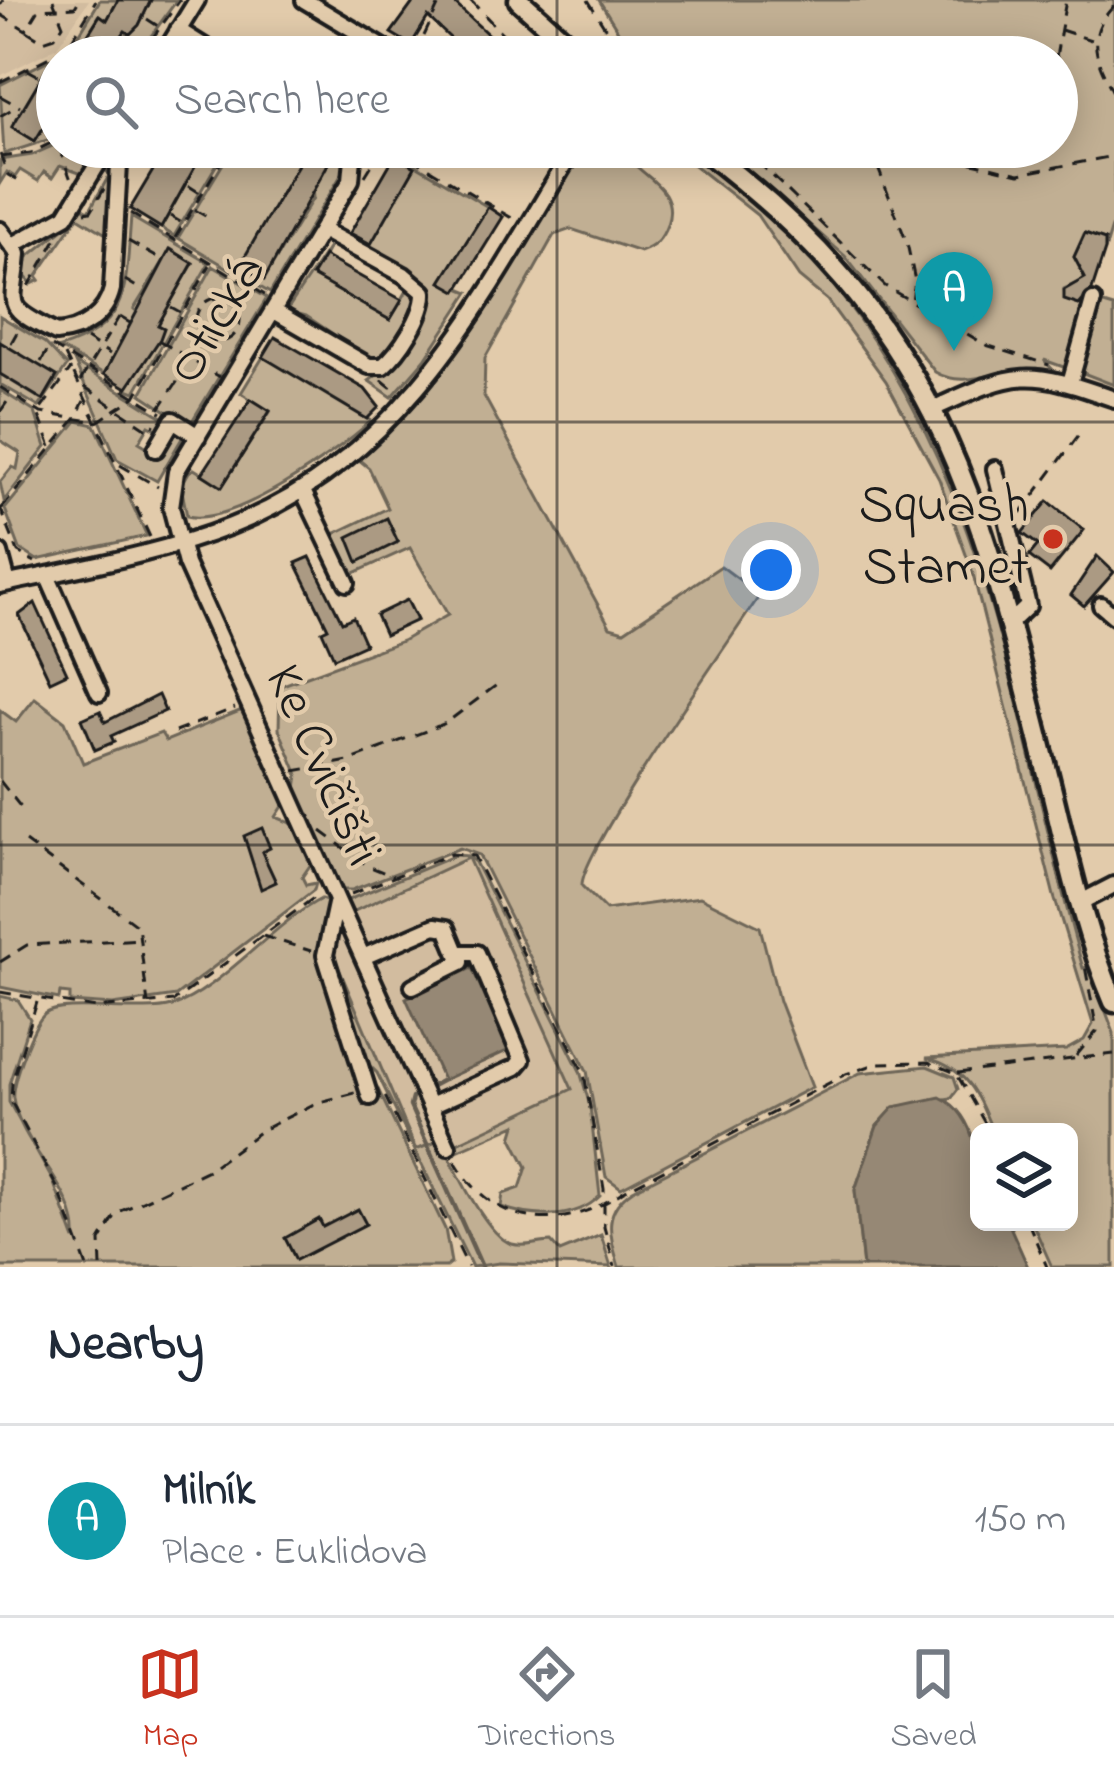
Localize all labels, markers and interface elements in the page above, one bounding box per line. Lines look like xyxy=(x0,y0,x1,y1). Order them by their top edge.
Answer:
search box xyxy=(36,36,1078,168)
icon: search xyxy=(78,69,144,135)
text: Search here xyxy=(174,69,390,135)
street label: Otická xyxy=(149,242,287,400)
pin: A xyxy=(915,252,993,351)
place label: Squash Stamet xyxy=(859,469,1029,609)
marker: Squash Stamet xyxy=(1040,526,1066,552)
your location xyxy=(741,540,801,600)
street label: Ke Cvičišti xyxy=(242,653,400,879)
map controls xyxy=(970,1123,1078,1231)
button: layers xyxy=(970,1123,1078,1231)
text: Nearby xyxy=(48,1308,204,1383)
text: Milník xyxy=(162,1459,255,1525)
text: A xyxy=(75,1492,99,1549)
text: 150 m xyxy=(974,1492,1066,1549)
text: Place · Euklidova xyxy=(162,1525,427,1582)
tab: Map xyxy=(137,1641,203,1761)
tab: Directions xyxy=(478,1641,616,1761)
tab: Saved xyxy=(890,1641,977,1761)

